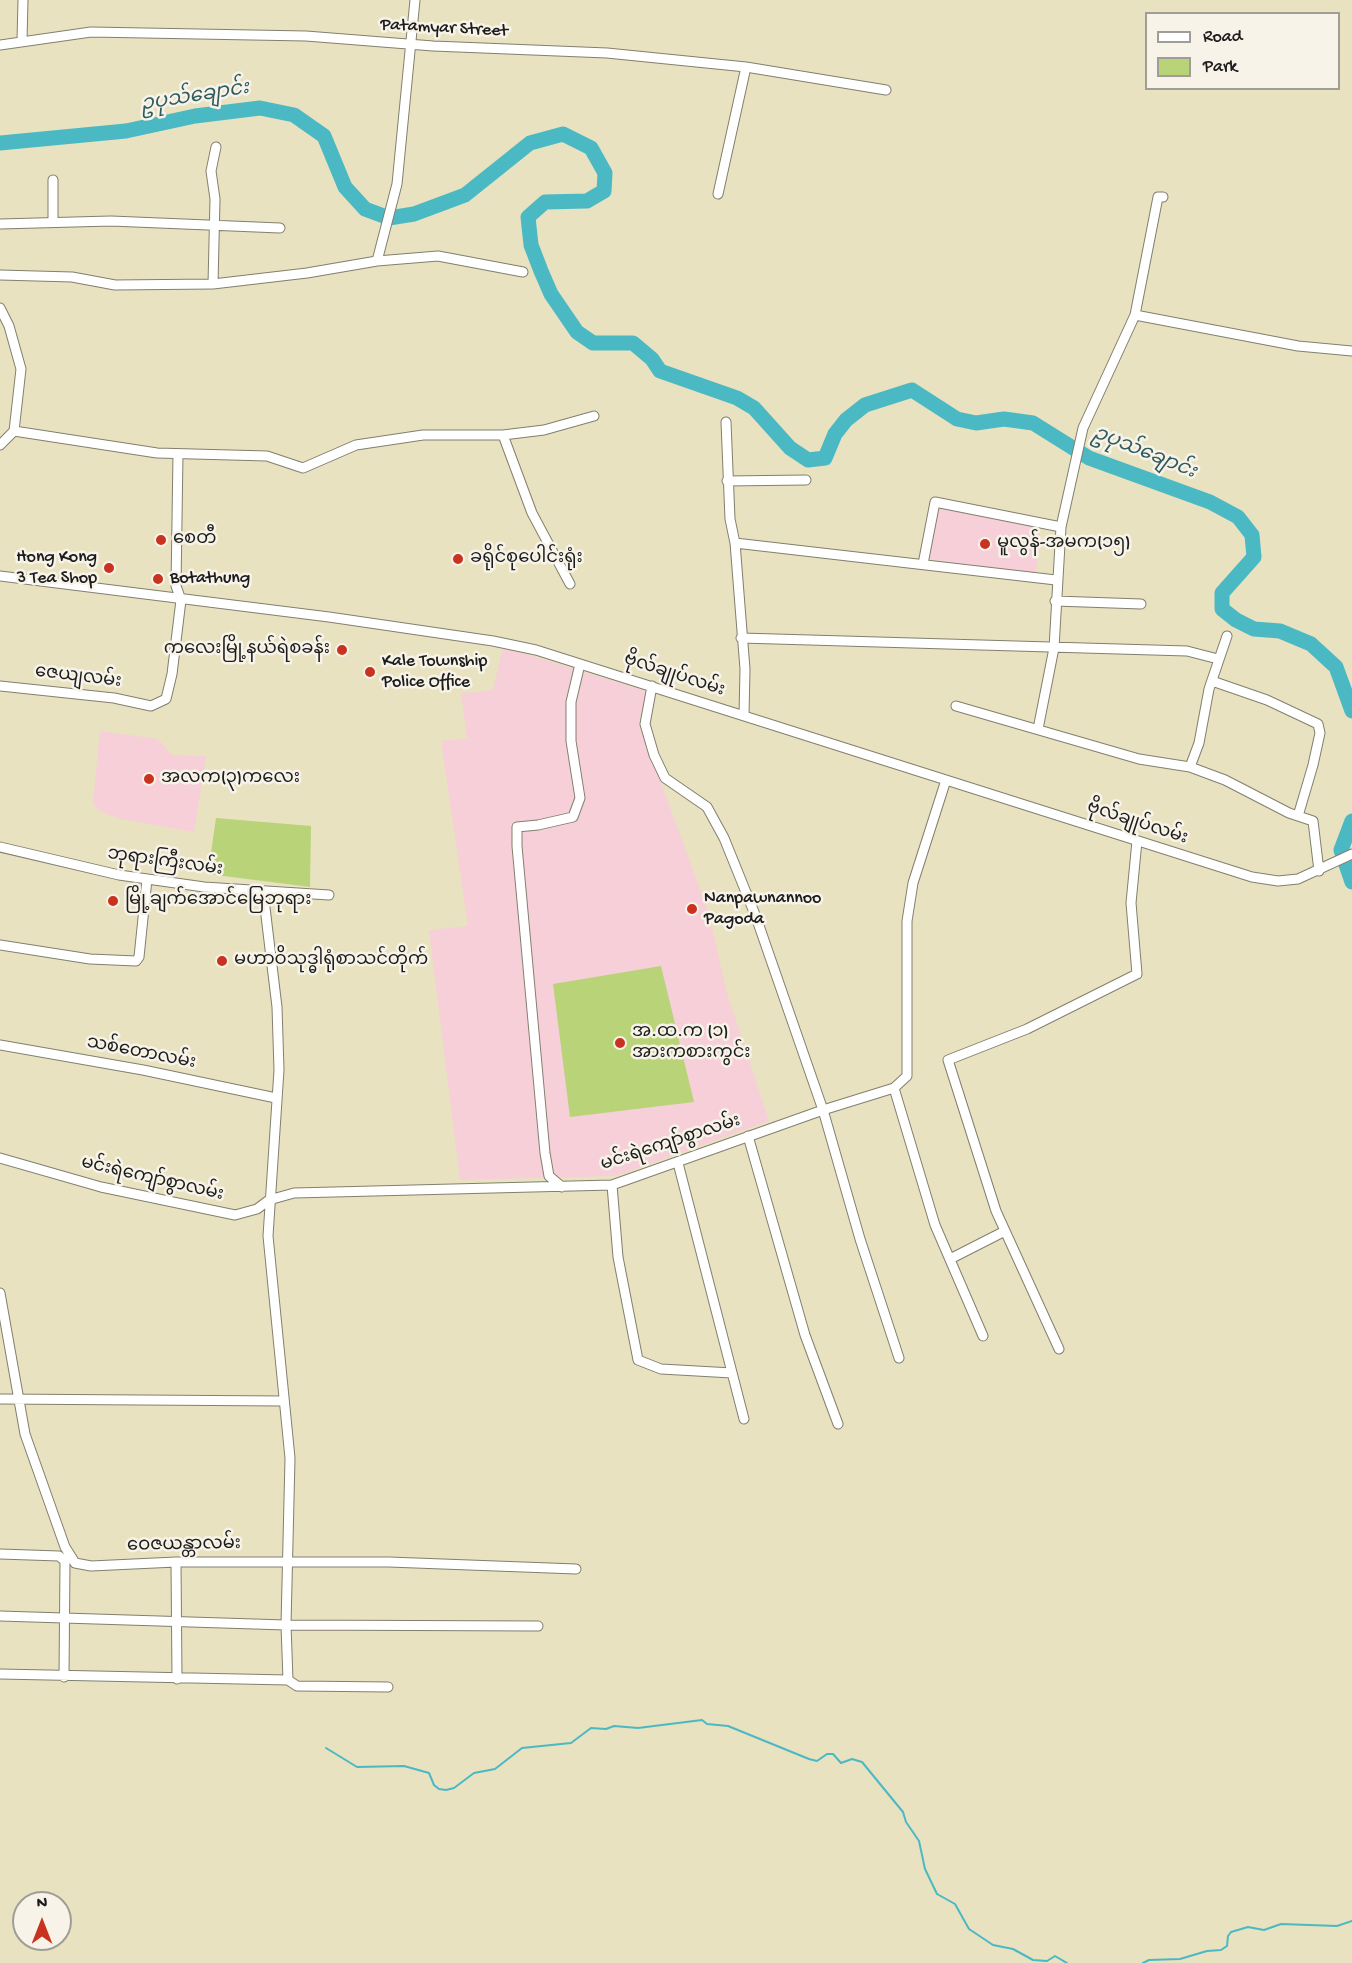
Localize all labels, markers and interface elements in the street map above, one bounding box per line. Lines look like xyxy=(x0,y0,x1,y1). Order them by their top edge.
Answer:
legend xyxy=(1145,12,1340,90)
street label: Patamyar Street xyxy=(380,15,508,43)
text: Road xyxy=(1203,27,1242,48)
text: Park xyxy=(1203,57,1237,78)
water label: ဥပုသ်ချောင်း xyxy=(139,78,251,118)
water label: ဥပုသ်ချောင်း xyxy=(1089,422,1199,486)
place label: စေတီ xyxy=(173,529,216,551)
marker: စေတီ xyxy=(154,533,168,547)
place label: မူလွန်-အမက(၁၅) xyxy=(997,533,1131,555)
marker: မူလွန်-အမက(၁၅) xyxy=(978,537,992,551)
place label: Hong Kong 3 Tea Shop xyxy=(16,547,97,590)
place label: ခရိုင်စုပေါင်းရုံး xyxy=(470,548,583,570)
marker: ခရိုင်စုပေါင်းရုံး xyxy=(451,552,465,566)
marker: Hong Kong 3 Tea Shop xyxy=(102,561,116,575)
place label: Botathung xyxy=(170,568,250,590)
marker: Botathung xyxy=(151,572,165,586)
place label: ကလေးမြို့နယ်ရဲစခန်း xyxy=(164,639,330,661)
marker: ကလေးမြို့နယ်ရဲစခန်း xyxy=(335,643,349,657)
street label: ဗိုလ်ချုပ်လမ်း xyxy=(621,650,727,702)
place label: Kale Township Police Office xyxy=(382,651,487,694)
street label: ဇေယျလမ်း xyxy=(34,662,122,694)
marker: Kale Township Police Office xyxy=(363,665,377,679)
place label: အလက(၃)ကလေး xyxy=(161,768,300,790)
marker: အလက(၃)ကလေး xyxy=(142,772,156,786)
street label: ဗိုလ်ချုပ်လမ်း xyxy=(1084,798,1190,850)
street label: ဘုရားကြီးလမ်း xyxy=(106,844,224,882)
place label: Nanpawnannoo Pagoda xyxy=(704,888,821,930)
place label: မြို့ချက်အောင်မြေဘုရား xyxy=(125,890,311,912)
marker: မြို့ချက်အောင်မြေဘုရား xyxy=(106,894,120,908)
marker: Nanpawnannoo Pagoda xyxy=(685,902,699,916)
place label: မဟာဝိသုဒ္ဓါရုံစာသင်တိုက် xyxy=(234,950,428,972)
marker: မဟာဝိသုဒ္ဓါရုံစာသင်တိုက် xyxy=(215,954,229,968)
place label: အ.ထ.က (၁) အားကစားကွင်း xyxy=(632,1022,751,1064)
street label: သစ်တောလမ်း xyxy=(85,1033,197,1075)
marker: အ.ထ.က (၁) အားကစားကွင်း xyxy=(613,1036,627,1050)
street label: မင်းရဲကျော်စွာလမ်း xyxy=(598,1111,744,1177)
street label: မင်းရဲကျော်စွာလမ်း xyxy=(79,1153,225,1207)
street label: ဝေဇယန္တာလမ်း xyxy=(127,1534,241,1558)
north arrow xyxy=(12,1891,72,1951)
text: N xyxy=(37,1895,47,1914)

